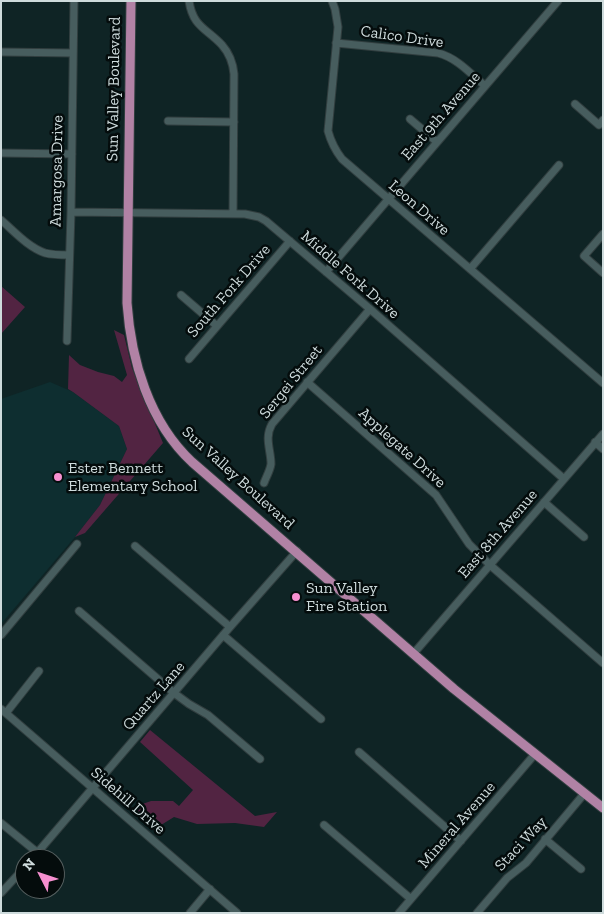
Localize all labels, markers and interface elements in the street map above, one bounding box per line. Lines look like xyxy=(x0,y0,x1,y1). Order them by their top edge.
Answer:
street label: Sun Valley Boulevard xyxy=(103,17,125,161)
street label: Calico Drive xyxy=(359,22,445,52)
street label: East 9th Avenue xyxy=(397,68,485,164)
street label: Amargosa Drive xyxy=(46,115,68,227)
street label: Leon Drive xyxy=(384,176,454,240)
street label: Middle Fork Drive xyxy=(297,227,403,323)
street label: South Fork Drive xyxy=(183,240,275,342)
street label: Sergei Street xyxy=(255,341,327,423)
street label: Applegate Drive xyxy=(354,404,450,492)
street label: Sun Valley Boulevard xyxy=(178,422,298,534)
place label: Ester Bennett Elementary School xyxy=(68,458,197,496)
marker: Ester Bennett Elementary School xyxy=(52,471,64,483)
street label: East 8th Avenue xyxy=(454,486,542,582)
place label: Sun Valley Fire Station xyxy=(306,578,387,616)
marker: Sun Valley Fire Station xyxy=(290,591,302,603)
street label: Quartz Lane xyxy=(119,658,189,734)
street label: Sidehill Drive xyxy=(87,763,169,839)
street label: Mineral Avenue xyxy=(414,778,500,872)
street label: Staci Way xyxy=(491,813,551,875)
north arrow xyxy=(15,849,65,899)
text: N xyxy=(19,855,39,874)

